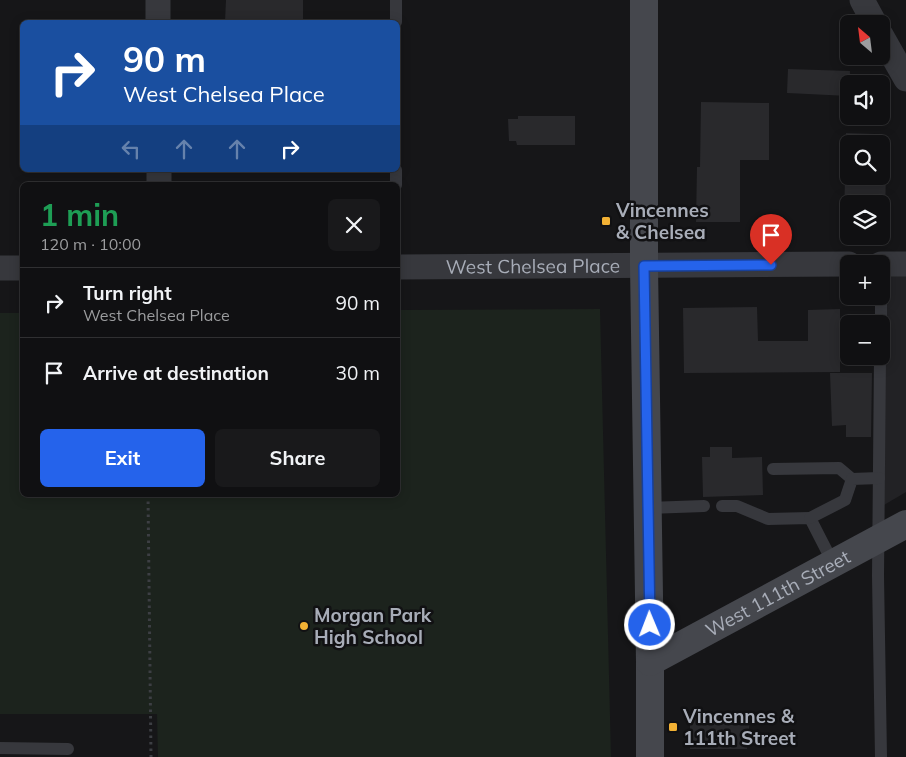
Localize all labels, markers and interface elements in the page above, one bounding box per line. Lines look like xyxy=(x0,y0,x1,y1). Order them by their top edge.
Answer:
north arrow xyxy=(840,15,890,65)
map controls xyxy=(840,15,890,365)
text: 90 m xyxy=(123,37,206,81)
icon: right xyxy=(40,40,105,105)
button: sound xyxy=(840,75,890,125)
text: West Chelsea Place xyxy=(123,80,325,108)
icon: left xyxy=(117,135,145,163)
icon: ahead xyxy=(170,135,198,163)
icon: ahead xyxy=(223,135,251,163)
icon: right xyxy=(276,135,304,163)
button: search xyxy=(840,135,890,185)
button: layers xyxy=(840,195,890,245)
text: 1 min xyxy=(40,196,119,234)
place label: Vincennes & Chelsea xyxy=(615,198,709,244)
button: close xyxy=(328,199,380,251)
pin xyxy=(750,214,792,265)
marker: Vincennes & Chelsea xyxy=(600,215,612,227)
icon: arrive xyxy=(757,221,785,249)
text: 120 m · 10:00 xyxy=(40,234,141,254)
street label: West Chelsea Place xyxy=(446,254,620,279)
button: + xyxy=(840,255,890,305)
text: Turn right xyxy=(83,281,172,305)
icon: right xyxy=(40,289,68,317)
text: 90 m xyxy=(336,291,380,315)
text: West Chelsea Place xyxy=(83,305,230,325)
button: − xyxy=(840,315,890,365)
icon: arrive xyxy=(40,359,68,387)
text: Arrive at destination xyxy=(83,361,269,385)
text: 30 m xyxy=(336,361,380,385)
button: Exit xyxy=(40,429,205,487)
button: Share xyxy=(215,429,380,487)
street label: West 111th Street xyxy=(701,544,854,642)
position arrow xyxy=(623,598,675,650)
place label: Morgan Park High School xyxy=(314,603,432,649)
marker: Morgan Park High School xyxy=(298,620,310,632)
place label: Vincennes & 111th Street xyxy=(682,704,796,750)
marker: Vincennes & 111th Street xyxy=(667,721,679,733)

